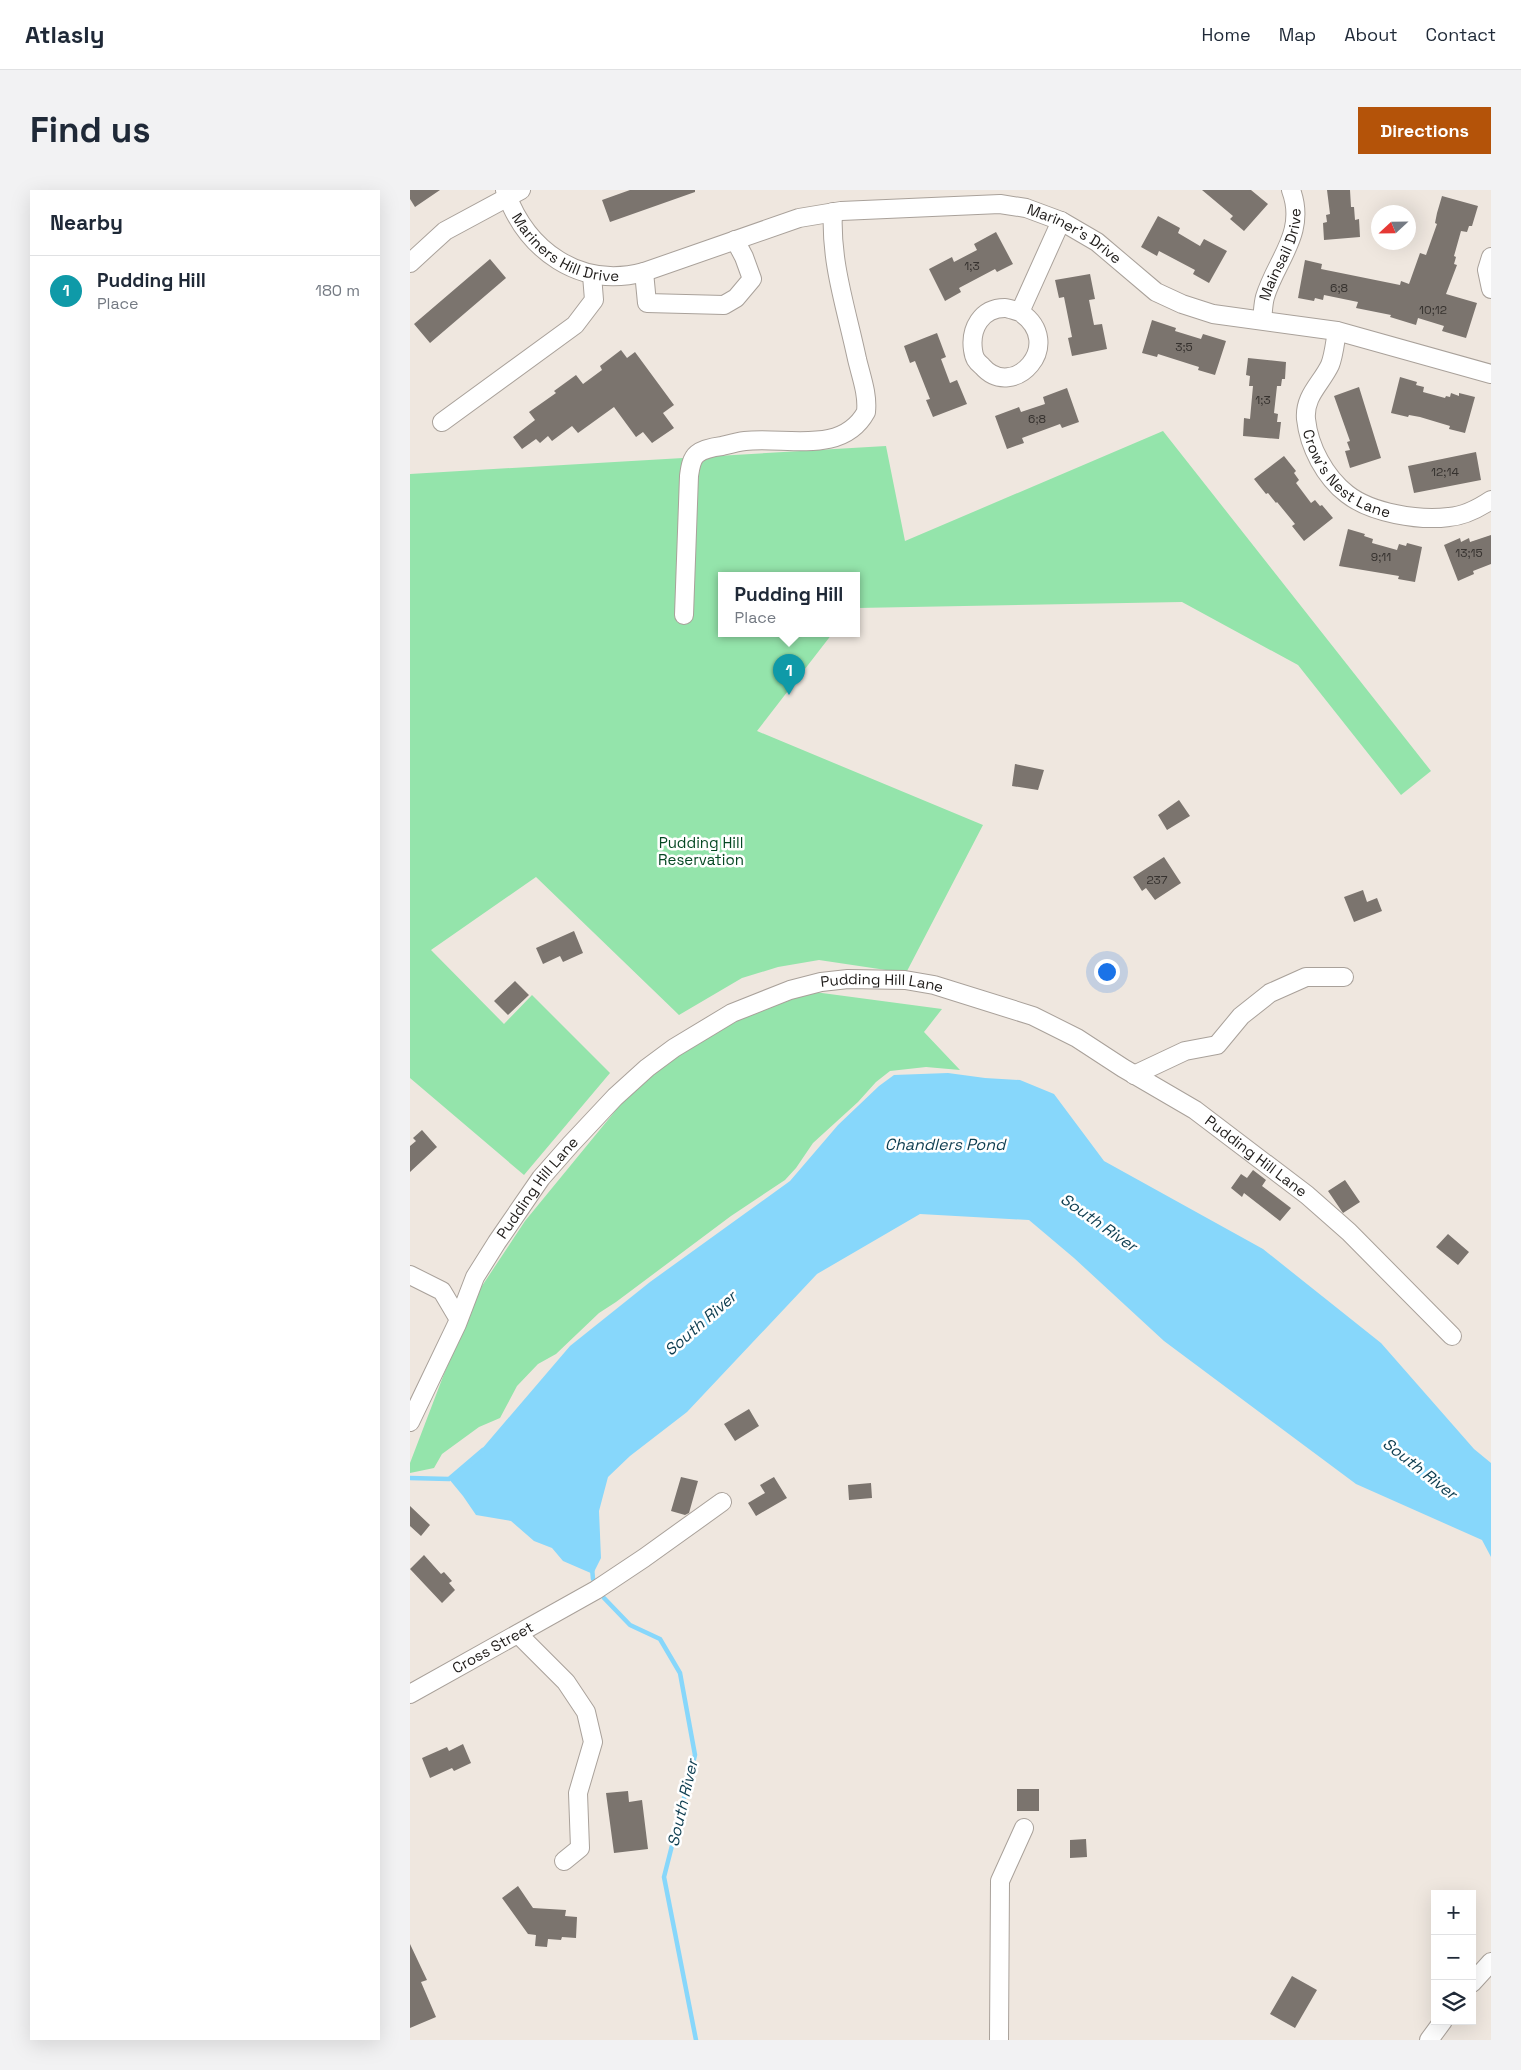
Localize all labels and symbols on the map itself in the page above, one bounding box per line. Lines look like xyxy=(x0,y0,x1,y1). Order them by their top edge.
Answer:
street label: Mariner's Drive xyxy=(1025,199,1126,268)
north arrow xyxy=(1371,205,1416,250)
street label: Mainsail Drive xyxy=(1254,208,1305,303)
street label: Mariners Hill Drive xyxy=(508,209,619,285)
house number: 1;3 xyxy=(964,258,980,274)
house number: 6;8 xyxy=(1330,280,1348,296)
house number: 10;12 xyxy=(1419,302,1447,318)
house number: 3;5 xyxy=(1175,339,1193,355)
house number: 1;3 xyxy=(1255,392,1271,408)
house number: 6;8 xyxy=(1028,411,1046,427)
street label: Crow's Nest Lane xyxy=(1299,427,1393,522)
house number: 12;14 xyxy=(1431,464,1459,480)
house number: 13;15 xyxy=(1455,545,1483,561)
house number: 9;11 xyxy=(1371,549,1391,565)
pin: 1 xyxy=(773,654,805,695)
park label: Pudding Hill Reservation xyxy=(658,833,744,869)
house number: 237 xyxy=(1146,872,1168,888)
your location xyxy=(1094,959,1120,985)
street label: Pudding Hill Lane xyxy=(819,969,946,996)
street label: Pudding Hill Lane xyxy=(1201,1111,1311,1201)
street label: Pudding Hill Lane xyxy=(492,1132,582,1242)
water label: Chandlers Pond xyxy=(885,1134,1007,1155)
water label: South River xyxy=(1056,1188,1143,1258)
water label: South River xyxy=(660,1285,742,1360)
water label: South River xyxy=(1378,1433,1463,1505)
street label: Cross Street xyxy=(449,1617,537,1677)
water label: South River xyxy=(662,1756,703,1849)

